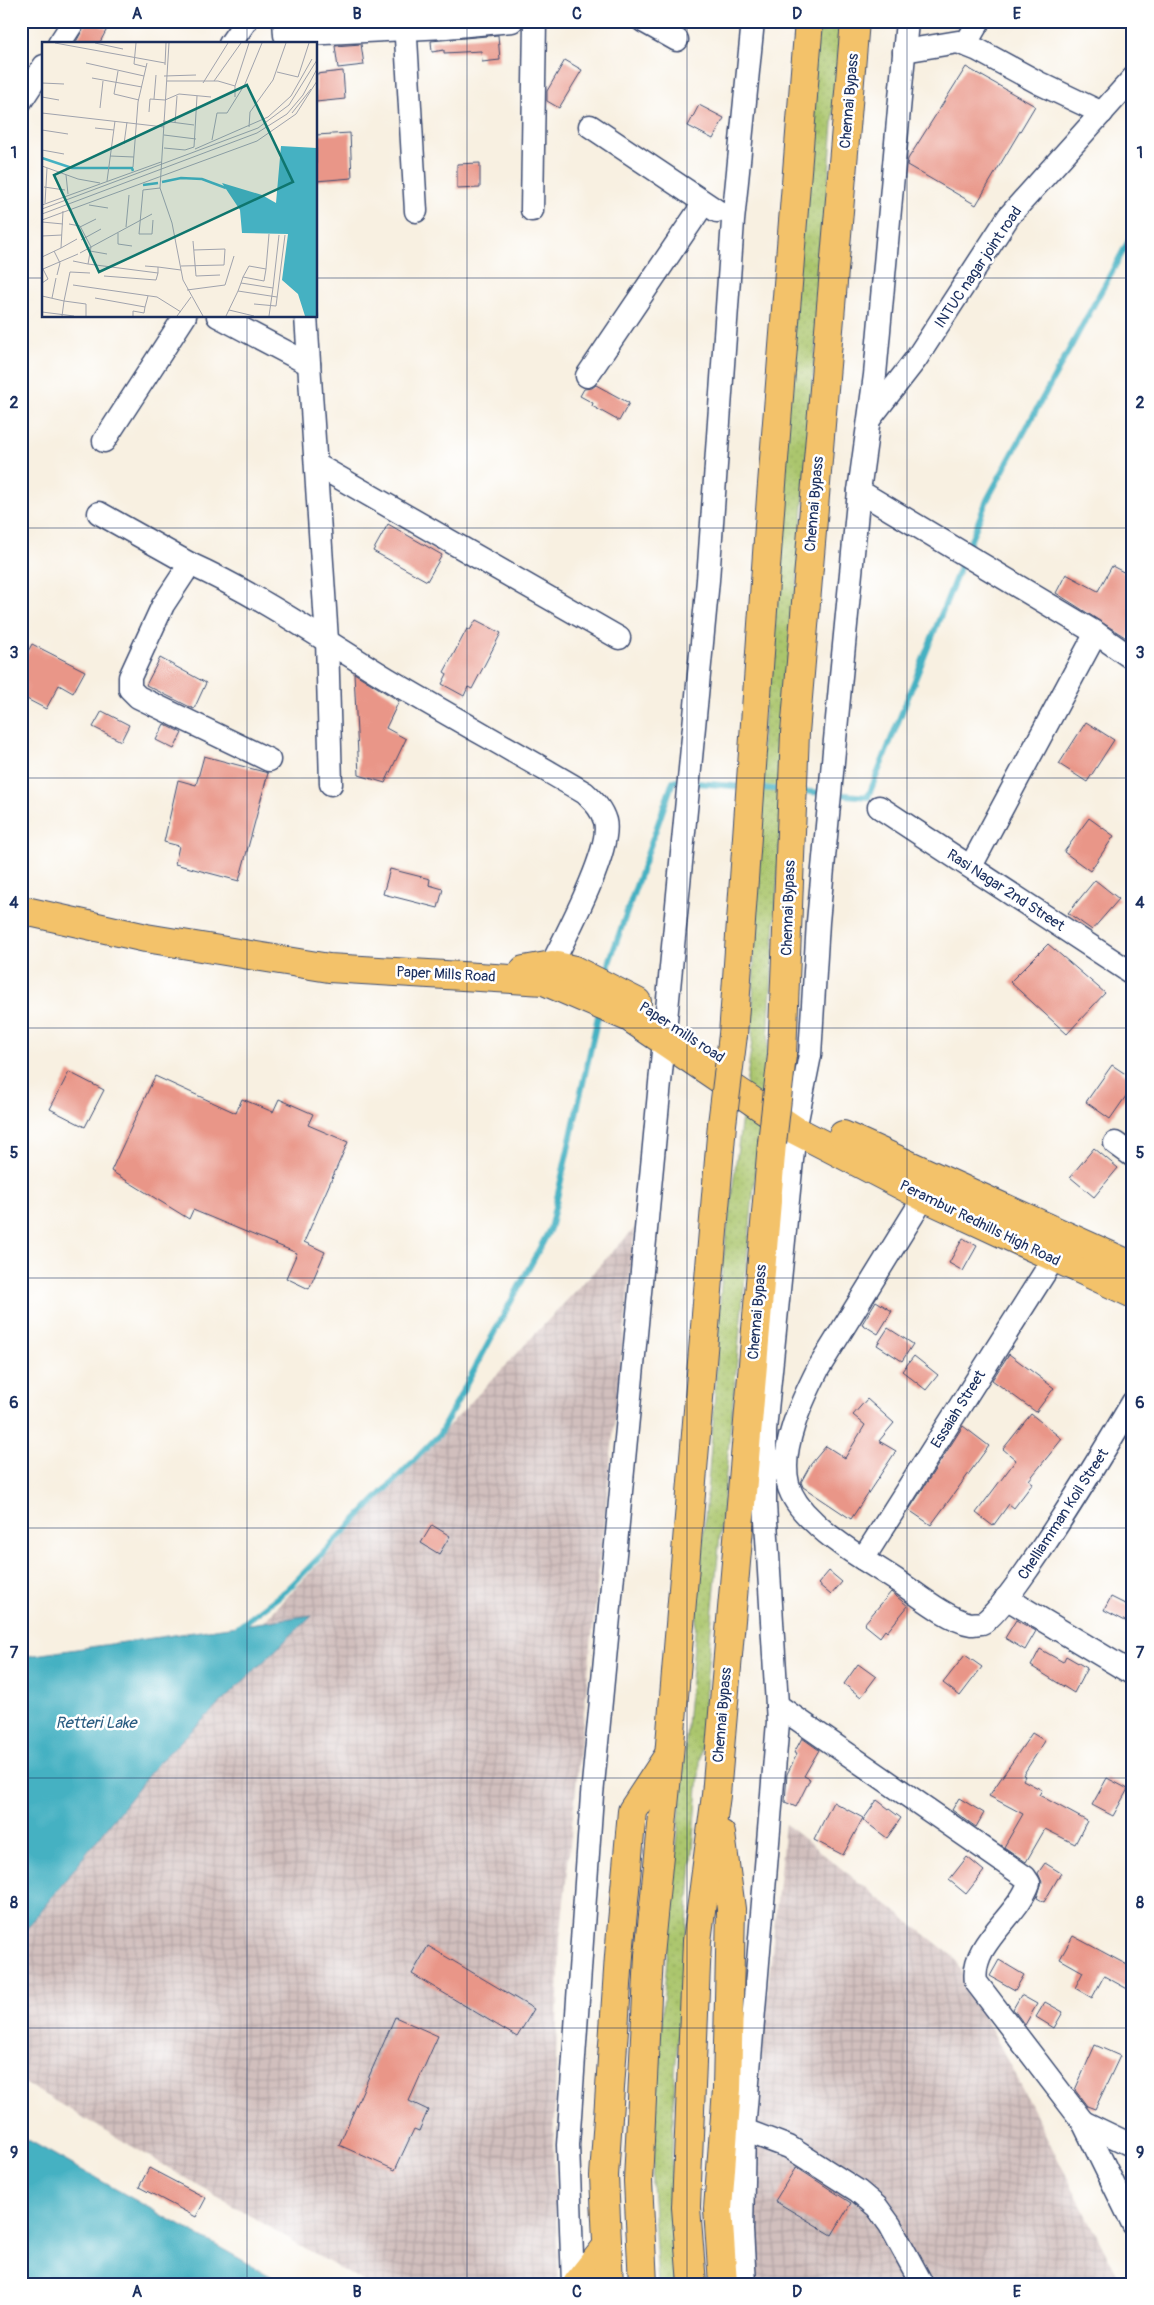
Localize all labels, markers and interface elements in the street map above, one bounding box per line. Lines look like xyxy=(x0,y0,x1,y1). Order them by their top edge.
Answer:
text: A xyxy=(132,4,143,24)
text: B xyxy=(352,4,362,24)
text: C xyxy=(572,4,582,24)
text: D xyxy=(792,4,802,24)
text: E xyxy=(1013,4,1022,24)
inset map xyxy=(42,42,318,318)
street label: Chennai Bypass xyxy=(836,52,863,150)
text: 1 xyxy=(11,143,17,163)
text: 1 xyxy=(1137,143,1143,163)
street label: INTUC nagar joint road xyxy=(931,203,1026,332)
text: 2 xyxy=(10,393,19,413)
text: 2 xyxy=(1136,393,1145,413)
street label: Chennai Bypass xyxy=(801,455,828,553)
text: 3 xyxy=(10,643,19,663)
text: 3 xyxy=(1136,643,1145,663)
street label: Rasi Nagar 2nd Street xyxy=(943,845,1069,936)
street label: Chennai Bypass xyxy=(777,860,800,956)
text: 4 xyxy=(9,893,19,913)
text: 4 xyxy=(1135,893,1145,913)
street label: Paper Mills Road xyxy=(396,962,496,987)
street label: Paper mills road xyxy=(635,998,728,1067)
text: 5 xyxy=(10,1143,19,1163)
text: 5 xyxy=(1136,1143,1145,1163)
street label: Perambur Redhills High Road xyxy=(896,1176,1063,1271)
street label: Chennai Bypass xyxy=(744,1263,771,1361)
street label: Essaiah Street xyxy=(927,1366,991,1452)
text: 6 xyxy=(9,1393,19,1413)
text: 6 xyxy=(1135,1393,1145,1413)
street label: Chelliamman Koil Street xyxy=(1014,1444,1113,1583)
text: 7 xyxy=(10,1643,19,1663)
text: 7 xyxy=(1136,1643,1145,1663)
street label: Chennai Bypass xyxy=(709,1666,736,1764)
water label: Retteri Lake xyxy=(56,1713,139,1733)
text: 8 xyxy=(10,1893,18,1913)
text: 8 xyxy=(1136,1893,1144,1913)
text: 9 xyxy=(10,2143,18,2163)
text: 9 xyxy=(1136,2143,1144,2163)
text: A xyxy=(132,2282,143,2302)
text: B xyxy=(352,2282,362,2302)
text: C xyxy=(572,2282,582,2302)
text: D xyxy=(792,2282,802,2302)
text: E xyxy=(1013,2282,1022,2302)

